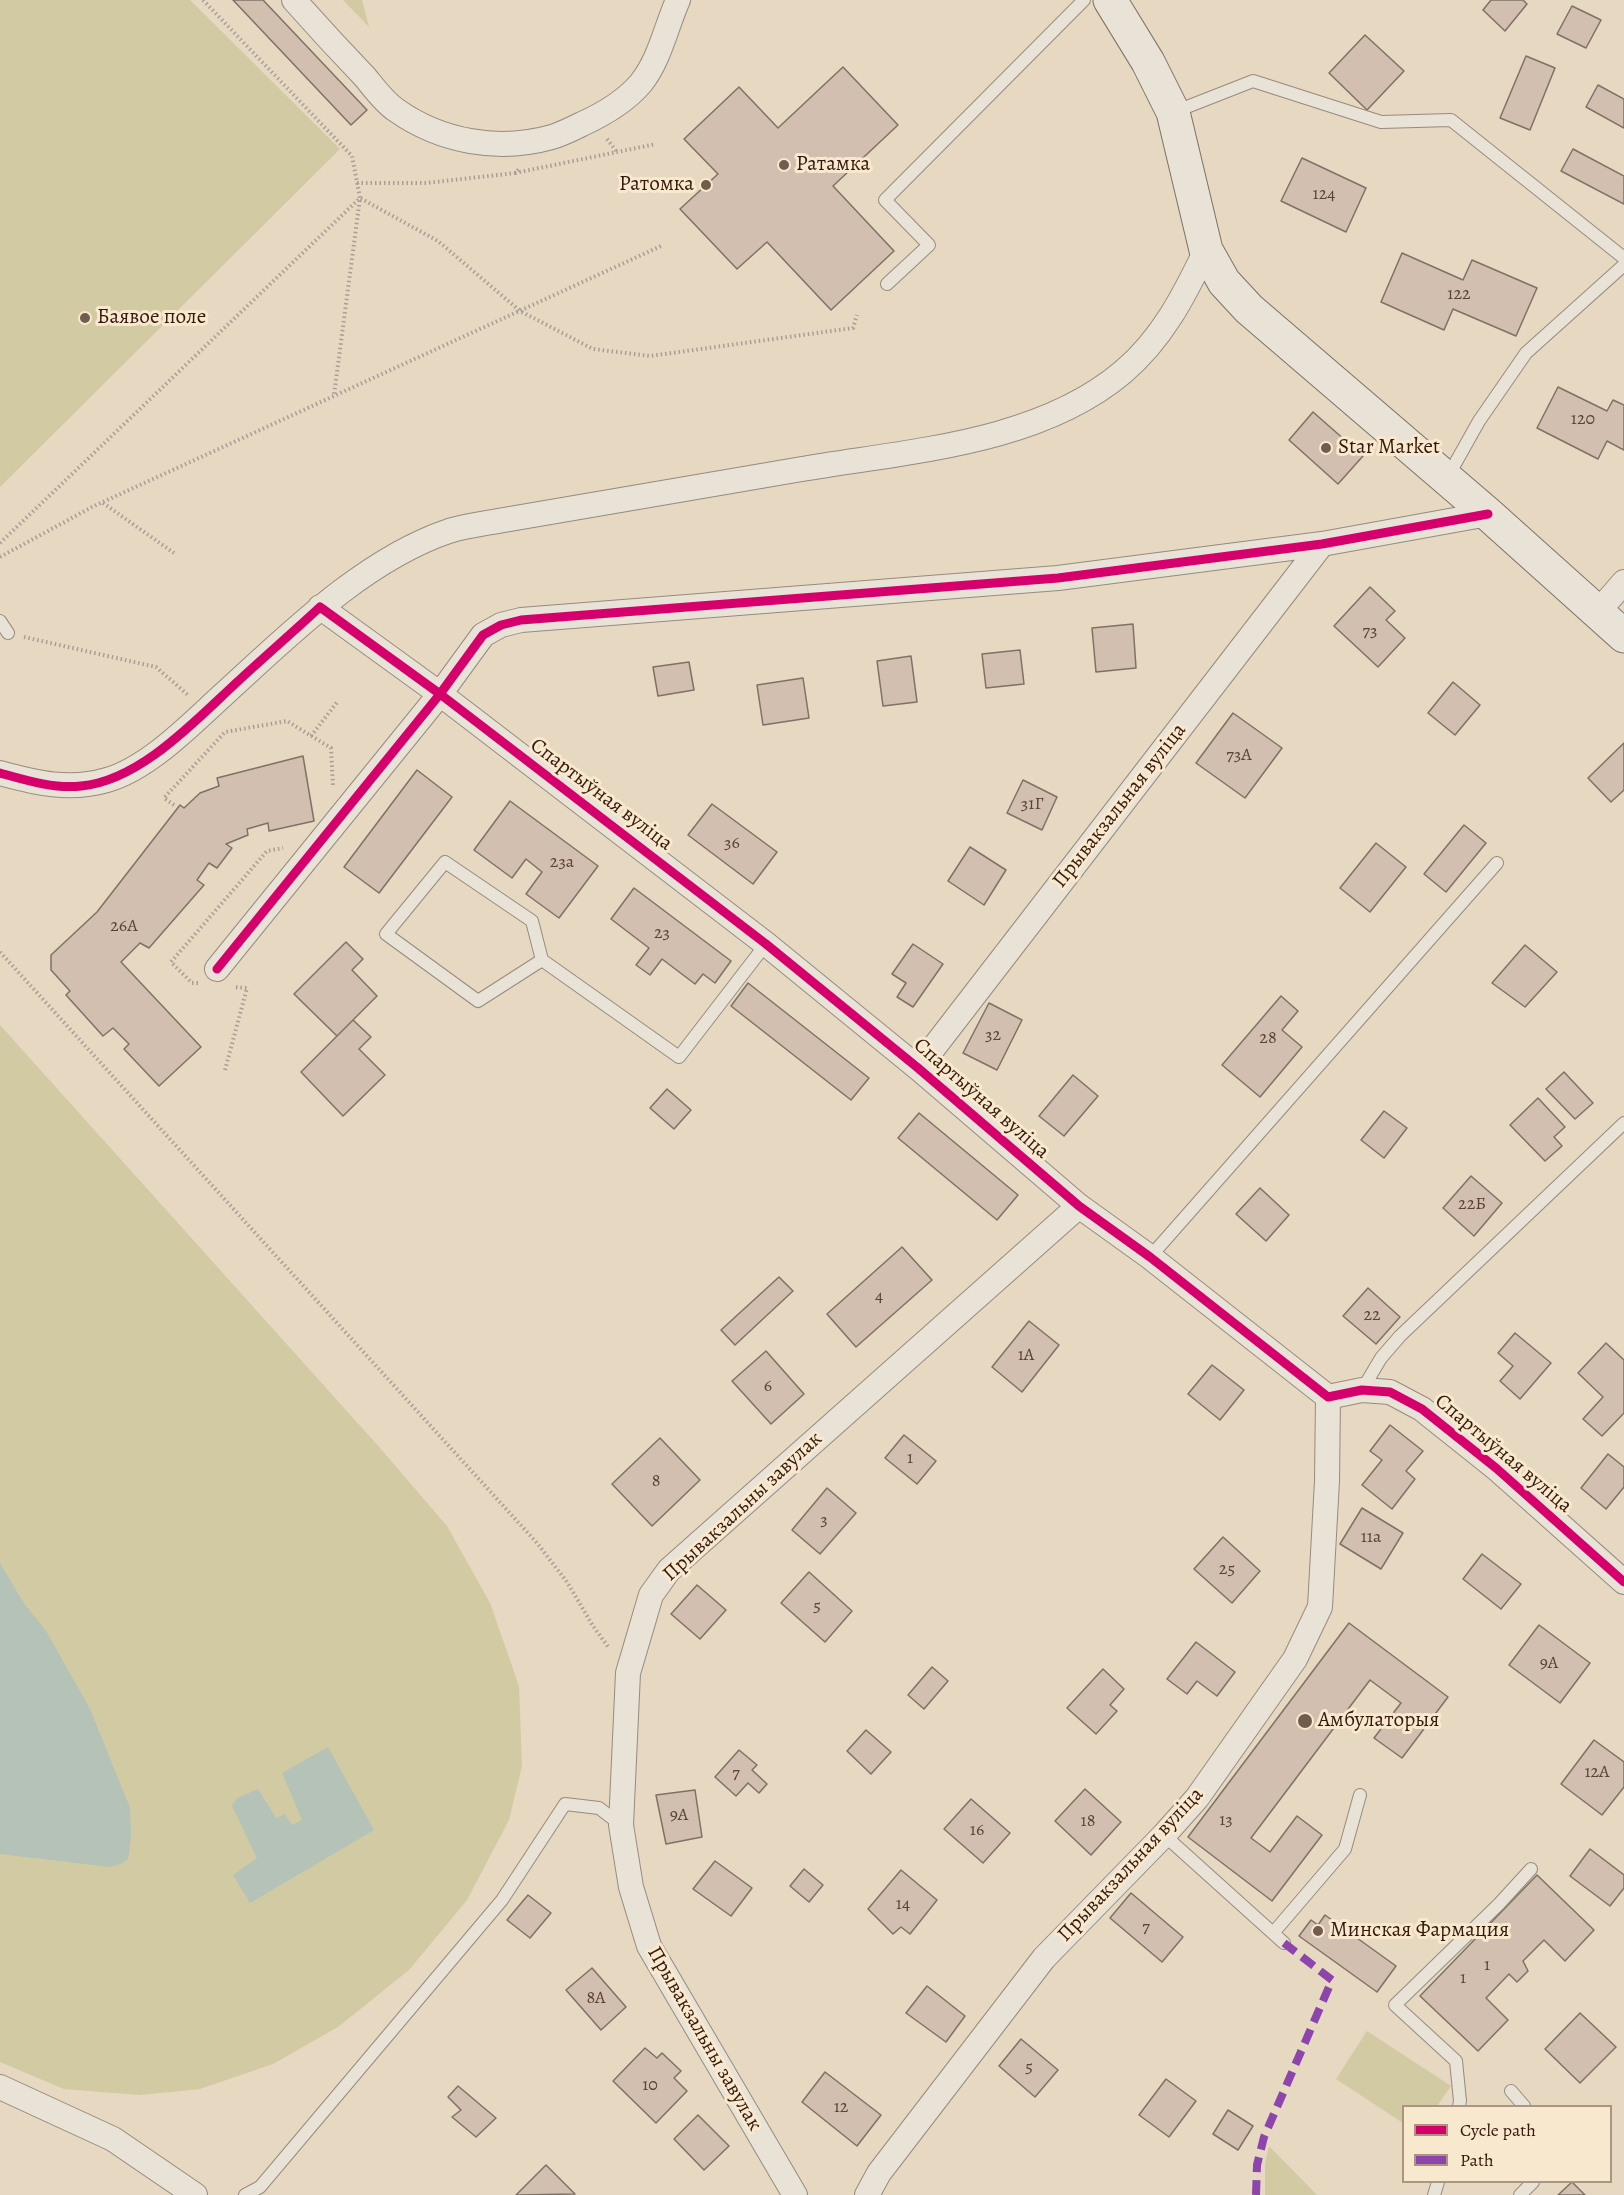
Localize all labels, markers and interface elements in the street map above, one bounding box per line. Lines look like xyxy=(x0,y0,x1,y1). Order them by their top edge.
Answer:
place label: Ратамка xyxy=(796,152,870,178)
marker: Ратамка xyxy=(777,158,791,172)
place label: Ратомка xyxy=(619,172,694,198)
marker: Ратомка xyxy=(699,178,713,192)
house number: 124 xyxy=(1313,184,1335,206)
house number: 122 xyxy=(1447,284,1471,306)
place label: Баявое поле xyxy=(97,305,206,331)
marker: Баявое поле xyxy=(78,311,92,325)
house number: 120 xyxy=(1571,409,1595,431)
place label: Star Market xyxy=(1338,435,1440,461)
marker: Star Market xyxy=(1319,441,1333,455)
house number: 73 xyxy=(1362,621,1378,643)
street label: Прывакзальная вуліца xyxy=(1048,719,1192,893)
street label: Спартыўная вуліца xyxy=(525,733,677,857)
house number: 73А xyxy=(1226,745,1252,767)
house number: 31Г xyxy=(1021,794,1043,816)
house number: 36 xyxy=(724,833,740,855)
house number: 23а xyxy=(550,852,574,874)
house number: 26A xyxy=(110,916,138,938)
house number: 23 xyxy=(654,923,670,945)
house number: 32 xyxy=(985,1025,1001,1047)
house number: 28 xyxy=(1259,1028,1277,1050)
street label: Спартыўная вуліца xyxy=(908,1033,1054,1165)
house number: 22Б xyxy=(1458,1194,1486,1216)
house number: 4 xyxy=(875,1286,883,1308)
house number: 22 xyxy=(1363,1305,1381,1327)
house number: 1А xyxy=(1018,1345,1034,1367)
house number: 6 xyxy=(764,1376,772,1398)
street label: Спартыўная вуліца xyxy=(1429,1389,1577,1519)
street label: Прывакзальны завулак xyxy=(658,1427,828,1587)
house number: 1 xyxy=(907,1448,913,1470)
house number: 8 xyxy=(652,1471,660,1493)
house number: 3 xyxy=(820,1510,828,1532)
house number: 11а xyxy=(1361,1527,1381,1549)
house number: 25 xyxy=(1219,1559,1235,1581)
house number: 5 xyxy=(813,1596,821,1618)
house number: 9А xyxy=(1540,1653,1558,1675)
place label: Амбулаторыя xyxy=(1318,1708,1439,1734)
marker: Амбулаторыя xyxy=(1296,1712,1314,1730)
house number: 12А xyxy=(1584,1762,1610,1784)
house number: 7 xyxy=(732,1763,740,1785)
street label: Прывакзальная вуліца xyxy=(1053,1782,1209,1948)
house number: 9А xyxy=(670,1805,688,1827)
house number: 13 xyxy=(1219,1810,1233,1832)
house number: 18 xyxy=(1081,1811,1095,1833)
house number: 16 xyxy=(970,1820,984,1842)
house number: 14 xyxy=(896,1894,910,1916)
house number: 7 xyxy=(1142,1917,1150,1939)
place label: Минская Фармация xyxy=(1330,1918,1509,1944)
marker: Минская Фармация xyxy=(1311,1924,1325,1938)
street label: Прывакзальны завулак xyxy=(641,1942,767,2136)
house number: 1 xyxy=(1484,1955,1490,1977)
house number: 1 xyxy=(1460,1968,1466,1990)
house number: 8А xyxy=(586,1988,606,2010)
house number: 5 xyxy=(1025,2057,1033,2079)
house number: 10 xyxy=(642,2075,658,2097)
house number: 12 xyxy=(834,2097,848,2119)
legend xyxy=(1402,2105,1612,2183)
text: Cycle path xyxy=(1460,2118,1536,2142)
text: Path xyxy=(1460,2148,1494,2172)

